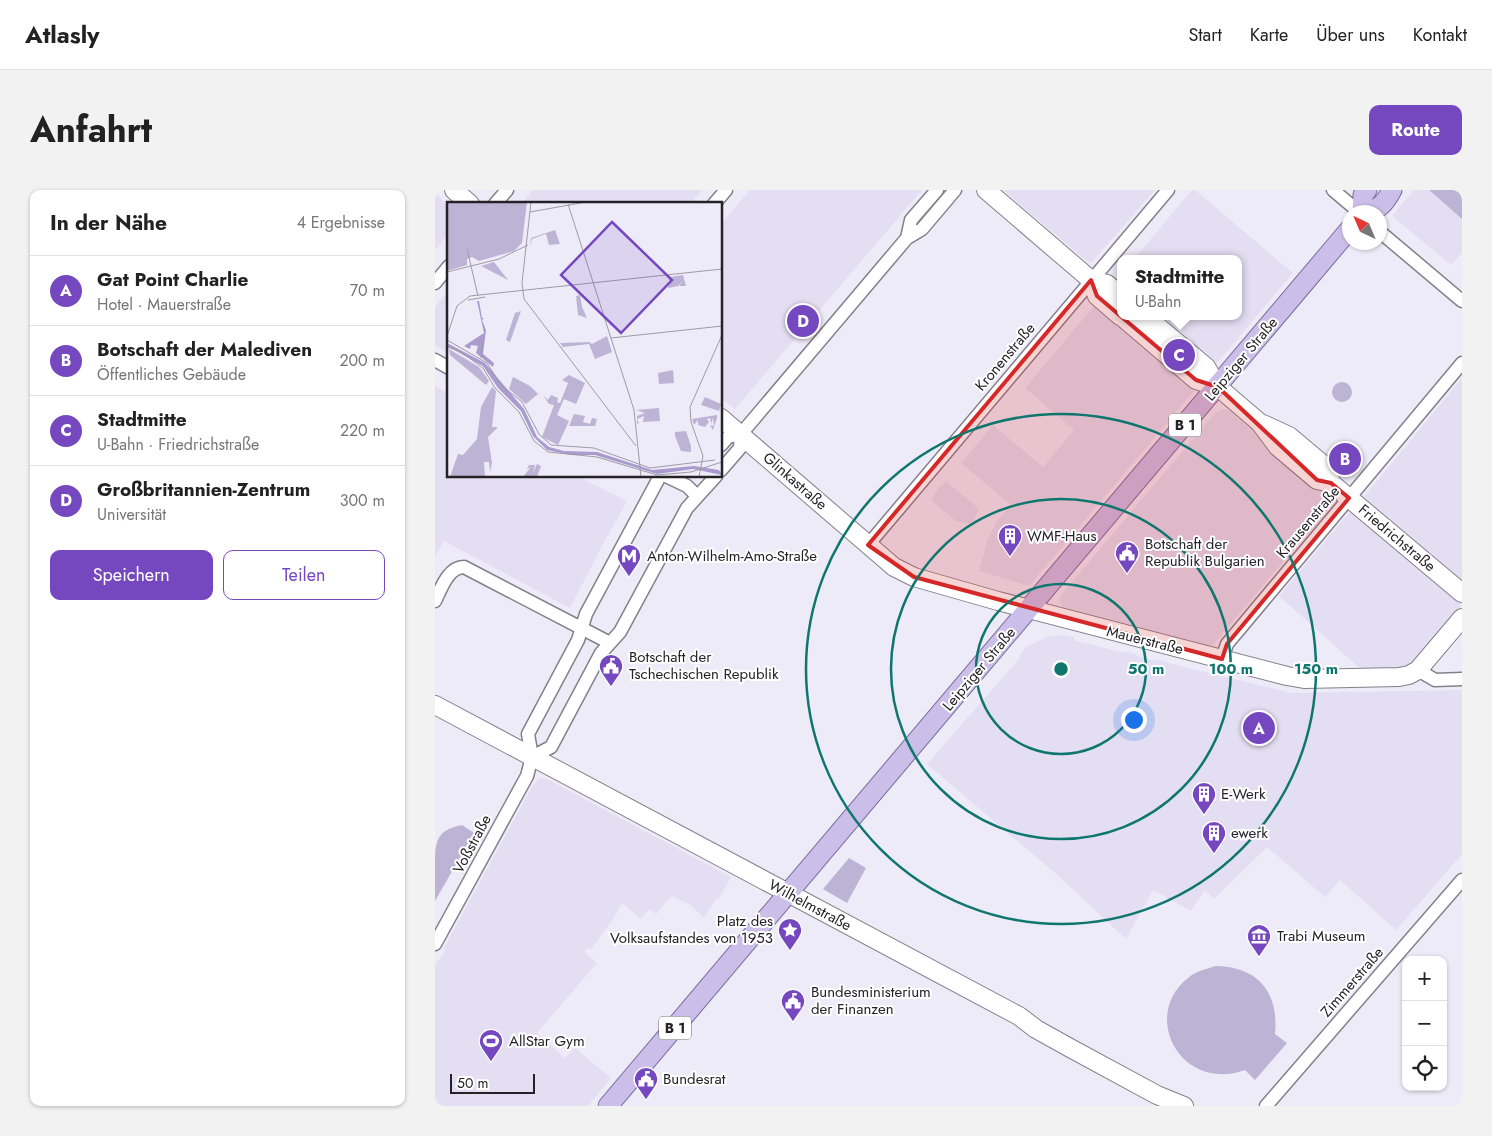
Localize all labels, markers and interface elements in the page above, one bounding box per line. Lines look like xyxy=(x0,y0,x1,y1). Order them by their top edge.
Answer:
text: Atlasly xyxy=(25,17,100,52)
text: Start xyxy=(1188,22,1222,48)
text: Karte xyxy=(1250,22,1288,48)
text: Über uns xyxy=(1316,22,1385,48)
text: Kontakt xyxy=(1413,22,1467,48)
text: Anfahrt xyxy=(30,105,152,155)
button: Route xyxy=(1369,105,1462,155)
inset map xyxy=(447,202,723,478)
north arrow xyxy=(1342,205,1387,250)
text: In der Nähe xyxy=(50,208,167,238)
text: 4 Ergebnisse xyxy=(297,211,385,234)
popup xyxy=(1117,255,1242,320)
text: Stadtmitte xyxy=(1135,263,1224,290)
text: Gat Point Charlie xyxy=(97,266,248,293)
text: A xyxy=(60,279,72,302)
text: 70 m xyxy=(350,279,385,302)
text: U-Bahn xyxy=(1135,290,1181,313)
text: Hotel · Mauerstraße xyxy=(97,293,231,316)
pin: D xyxy=(787,302,819,340)
street label: Leipziger Straße xyxy=(1199,312,1283,406)
street label: Kronenstraße xyxy=(970,318,1040,396)
text: Botschaft der Malediven xyxy=(97,336,312,363)
pin: C xyxy=(1163,336,1195,374)
text: B xyxy=(61,349,71,372)
text: 200 m xyxy=(339,349,385,372)
text: Öffentliches Gebäude xyxy=(97,363,246,386)
text: Stadtmitte xyxy=(97,406,187,433)
road number: B 1 xyxy=(1169,414,1201,436)
text: C xyxy=(60,419,72,442)
text: 220 m xyxy=(340,419,385,442)
text: U-Bahn · Friedrichstraße xyxy=(97,433,259,456)
pin: B xyxy=(1329,440,1361,478)
street label: Glinkastraße xyxy=(758,447,832,515)
text: Großbritannien-Zentrum xyxy=(97,476,310,503)
street label: Krausenstraße xyxy=(1271,481,1345,563)
text: D xyxy=(60,489,72,512)
text: 300 m xyxy=(340,489,385,512)
street label: Friedrichstraße xyxy=(1354,499,1441,577)
text: Universität xyxy=(97,503,166,526)
building icon: WMF-Haus xyxy=(997,523,1023,557)
place label: WMF-Haus xyxy=(1027,525,1097,547)
place label: Botschaft der Republik Bulgarien xyxy=(1145,533,1265,572)
public building icon: Botschaft der Republik Bulgarien xyxy=(1114,540,1140,574)
metro station icon: Anton-Wilhelm-Amo-Straße xyxy=(616,543,642,577)
place label: Anton-Wilhelm-Amo-Straße xyxy=(647,545,817,567)
button: Speichern xyxy=(50,550,213,600)
button: Teilen xyxy=(223,550,385,600)
street label: Mauerstraße xyxy=(1104,620,1186,660)
street label: Leipziger Straße xyxy=(937,622,1021,716)
place label: Botschaft der Tschechischen Republik xyxy=(629,646,779,685)
public building icon: Botschaft der Tschechischen Republik xyxy=(598,653,624,687)
text: 50 m xyxy=(1128,658,1164,680)
text: 100 m xyxy=(1209,658,1253,680)
text: 150 m xyxy=(1294,658,1338,680)
centre of rings xyxy=(1052,660,1070,678)
your location xyxy=(1121,707,1147,733)
pin: A xyxy=(1243,709,1275,747)
building icon: E-Werk xyxy=(1191,781,1217,815)
place label: E-Werk xyxy=(1221,783,1266,805)
street label: Voßstraße xyxy=(447,811,497,877)
building icon: ewerk xyxy=(1201,820,1227,854)
place label: ewerk xyxy=(1231,822,1268,844)
street label: Wilhelmstraße xyxy=(765,874,856,936)
place label: Platz des Volksaufstandes von 1953 xyxy=(610,910,773,949)
place icon: Platz des Volksaufstandes von 1953 xyxy=(777,917,803,951)
museum icon: Trabi Museum xyxy=(1246,923,1272,957)
place label: Trabi Museum xyxy=(1277,925,1365,947)
street label: Zimmerstraße xyxy=(1315,942,1389,1022)
map controls xyxy=(1402,956,1447,1091)
button: + xyxy=(1402,956,1447,1001)
place label: Bundesministerium der Finanzen xyxy=(811,981,931,1020)
public building icon: Bundesministerium der Finanzen xyxy=(780,988,806,1022)
button: − xyxy=(1402,1001,1447,1046)
road number: B 1 xyxy=(659,1016,691,1040)
sports icon: AllStar Gym xyxy=(478,1028,504,1062)
place label: AllStar Gym xyxy=(509,1030,585,1052)
button: locate xyxy=(1402,1046,1447,1091)
public building icon: Bundesrat xyxy=(633,1066,659,1100)
place label: Bundesrat xyxy=(663,1068,726,1090)
scale bar xyxy=(450,1071,535,1094)
text: 50 m xyxy=(457,1073,488,1093)

